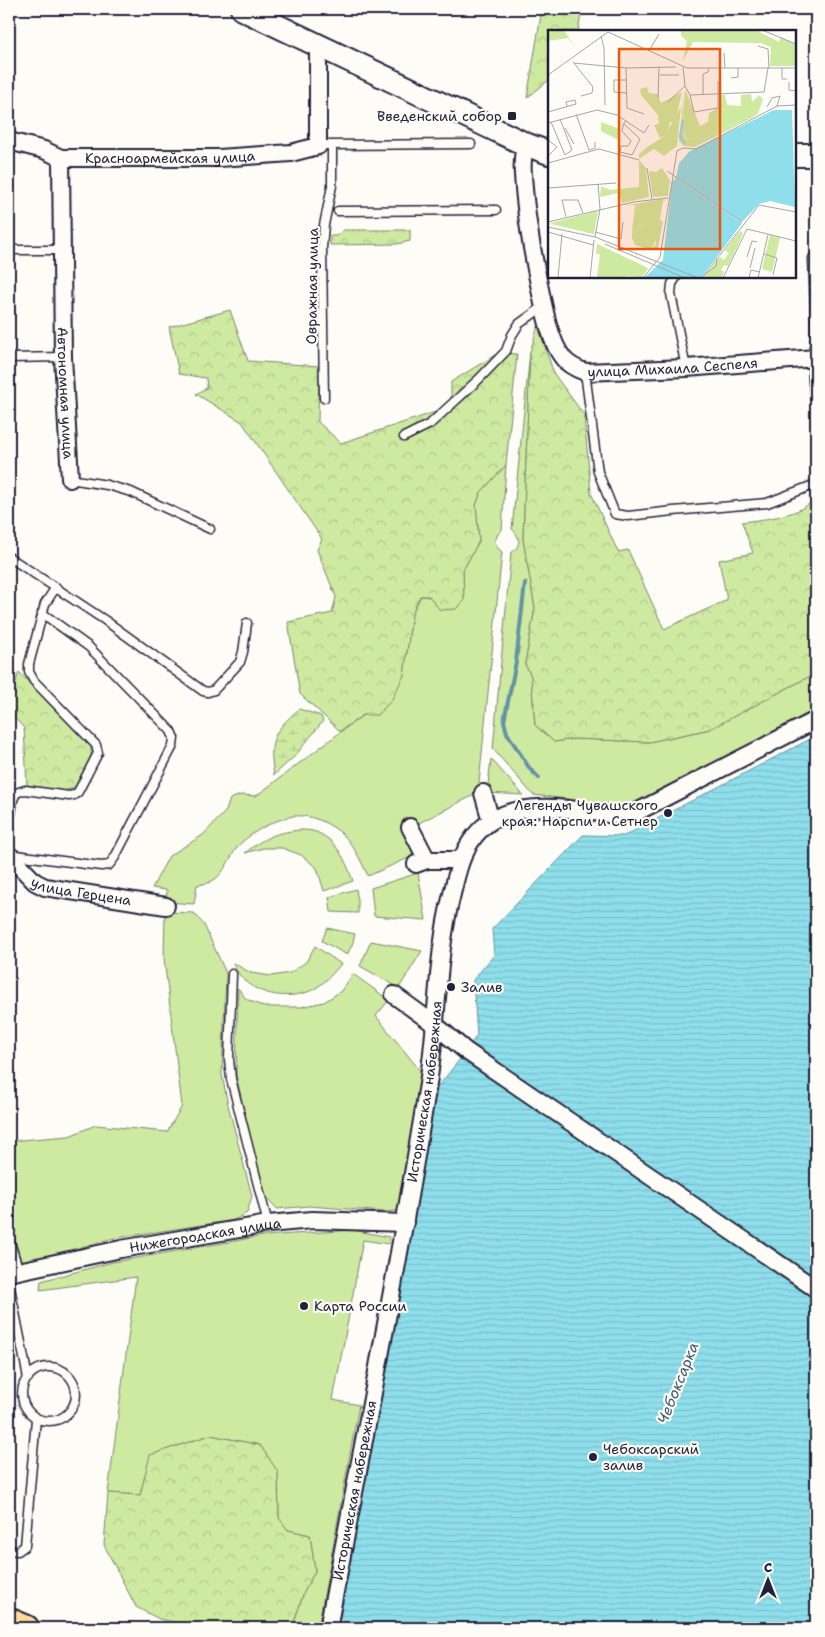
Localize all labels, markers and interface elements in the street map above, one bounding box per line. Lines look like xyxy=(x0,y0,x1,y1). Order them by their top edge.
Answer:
inset map xyxy=(548,30,795,278)
place label: Введенский собор xyxy=(377,107,502,125)
marker: Введенский собор xyxy=(506,110,518,122)
street label: Красноармейская улица xyxy=(85,146,256,167)
street label: Овражная улица xyxy=(302,227,322,345)
street label: Автономная улица xyxy=(54,327,78,460)
street label: улица Михаила Сеспеля xyxy=(587,354,758,381)
place label: Легенды Чувашского края: Нарспи и Сетнер xyxy=(502,796,658,830)
marker: Легенды Чувашского края: Нарспи и Сетнер xyxy=(662,807,674,819)
street label: улица Герцена xyxy=(28,872,133,909)
place label: Залив xyxy=(461,978,502,996)
marker: Залив xyxy=(445,981,457,993)
street label: Историческая набережная xyxy=(403,1000,446,1184)
street label: Нижегородская улица xyxy=(128,1214,282,1256)
place label: Карта России xyxy=(314,1297,407,1315)
marker: Карта России xyxy=(298,1300,310,1312)
water label: Чебоксарка xyxy=(653,1339,703,1427)
street label: Историческая набережная xyxy=(328,1399,380,1582)
place label: Чебоксарский залив xyxy=(603,1440,699,1474)
marker: Чебоксарский залив xyxy=(587,1451,599,1463)
north arrow xyxy=(742,1554,792,1604)
text: С xyxy=(764,1558,772,1576)

